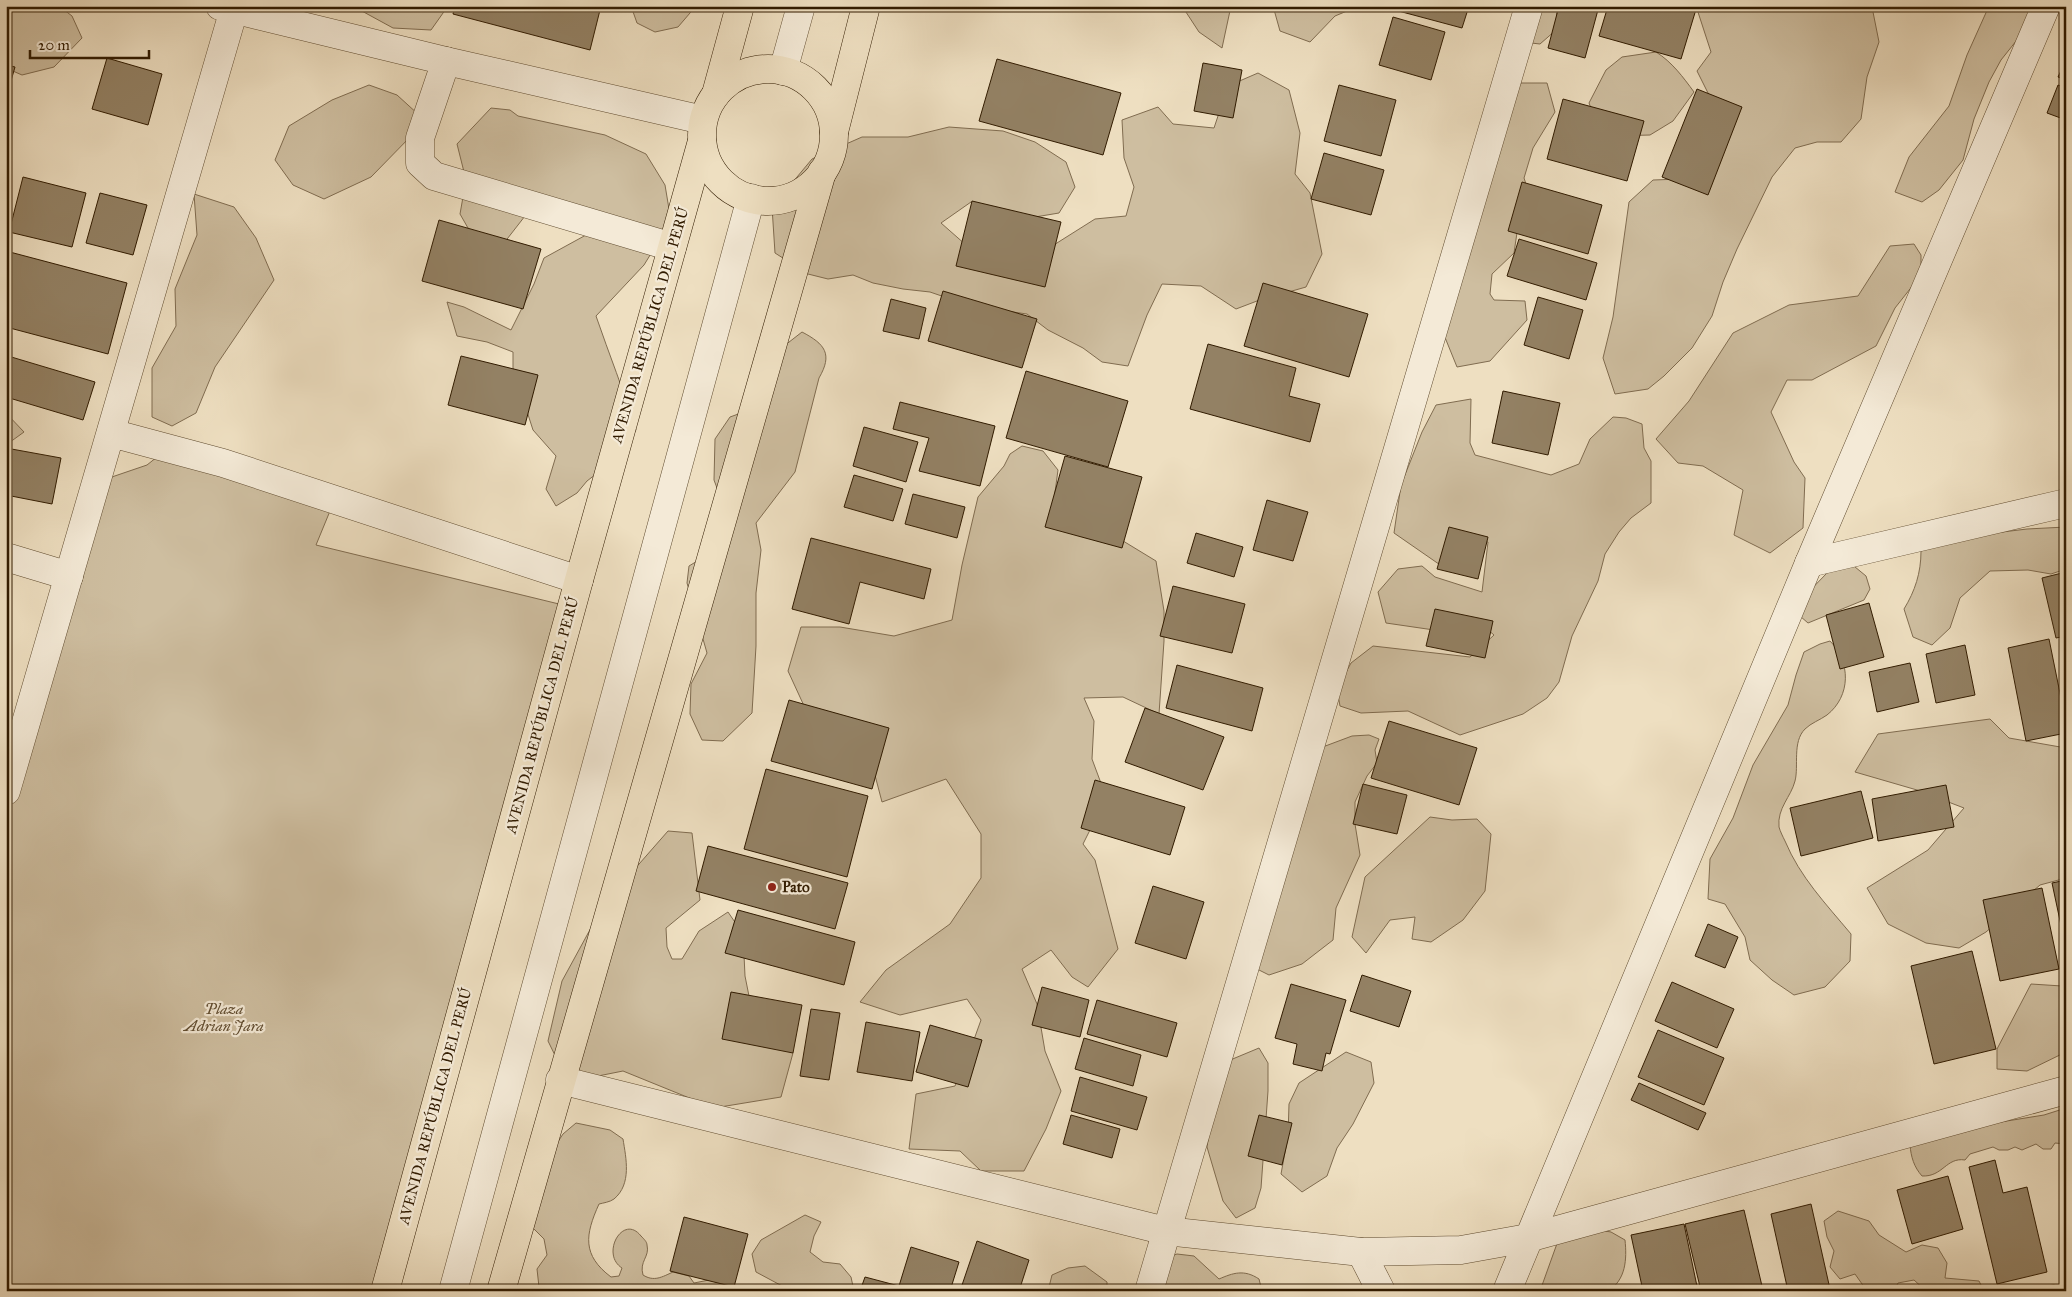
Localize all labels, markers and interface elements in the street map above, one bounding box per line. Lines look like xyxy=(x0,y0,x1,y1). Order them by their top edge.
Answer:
scale bar xyxy=(30,28,149,60)
text: 20 m xyxy=(38,36,70,54)
street label: AVENIDA REPÚBLICA DEL PERÚ xyxy=(606,205,692,446)
street label: AVENIDA REPÚBLICA DEL PERÚ xyxy=(500,594,582,836)
place label: Pato xyxy=(782,878,810,896)
marker: Pato xyxy=(766,881,778,893)
street label: AVENIDA REPÚBLICA DEL PERÚ xyxy=(393,985,475,1227)
park label: Plaza Adrian Jara xyxy=(182,1000,264,1035)

